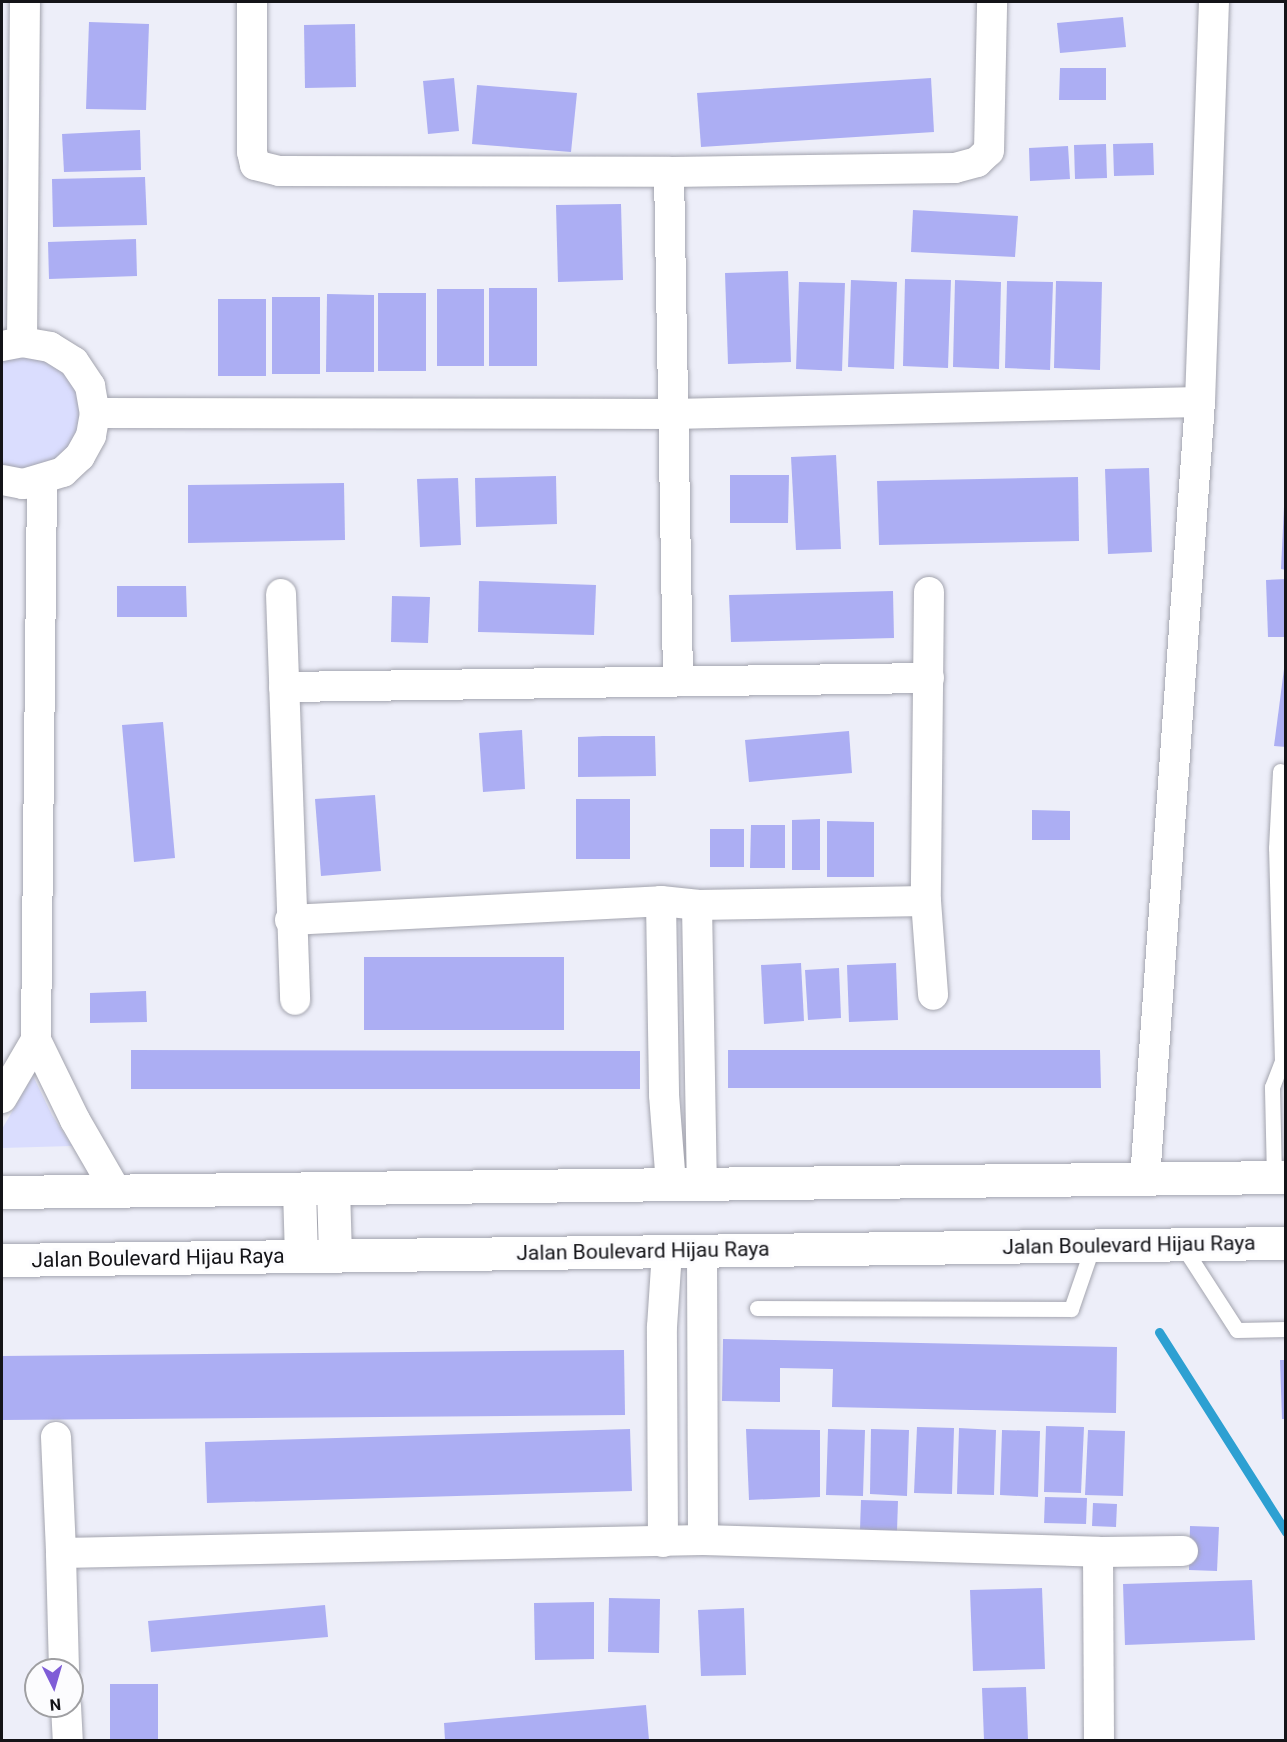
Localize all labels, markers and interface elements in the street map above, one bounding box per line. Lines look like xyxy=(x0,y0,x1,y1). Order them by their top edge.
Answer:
street label: Jalan Boulevard Hijau Raya xyxy=(1002,1230,1256,1260)
street label: Jalan Boulevard Hijau Raya xyxy=(516,1236,770,1266)
street label: Jalan Boulevard Hijau Raya xyxy=(31,1243,285,1273)
north arrow xyxy=(24,1658,84,1718)
text: N xyxy=(49,1694,62,1714)

